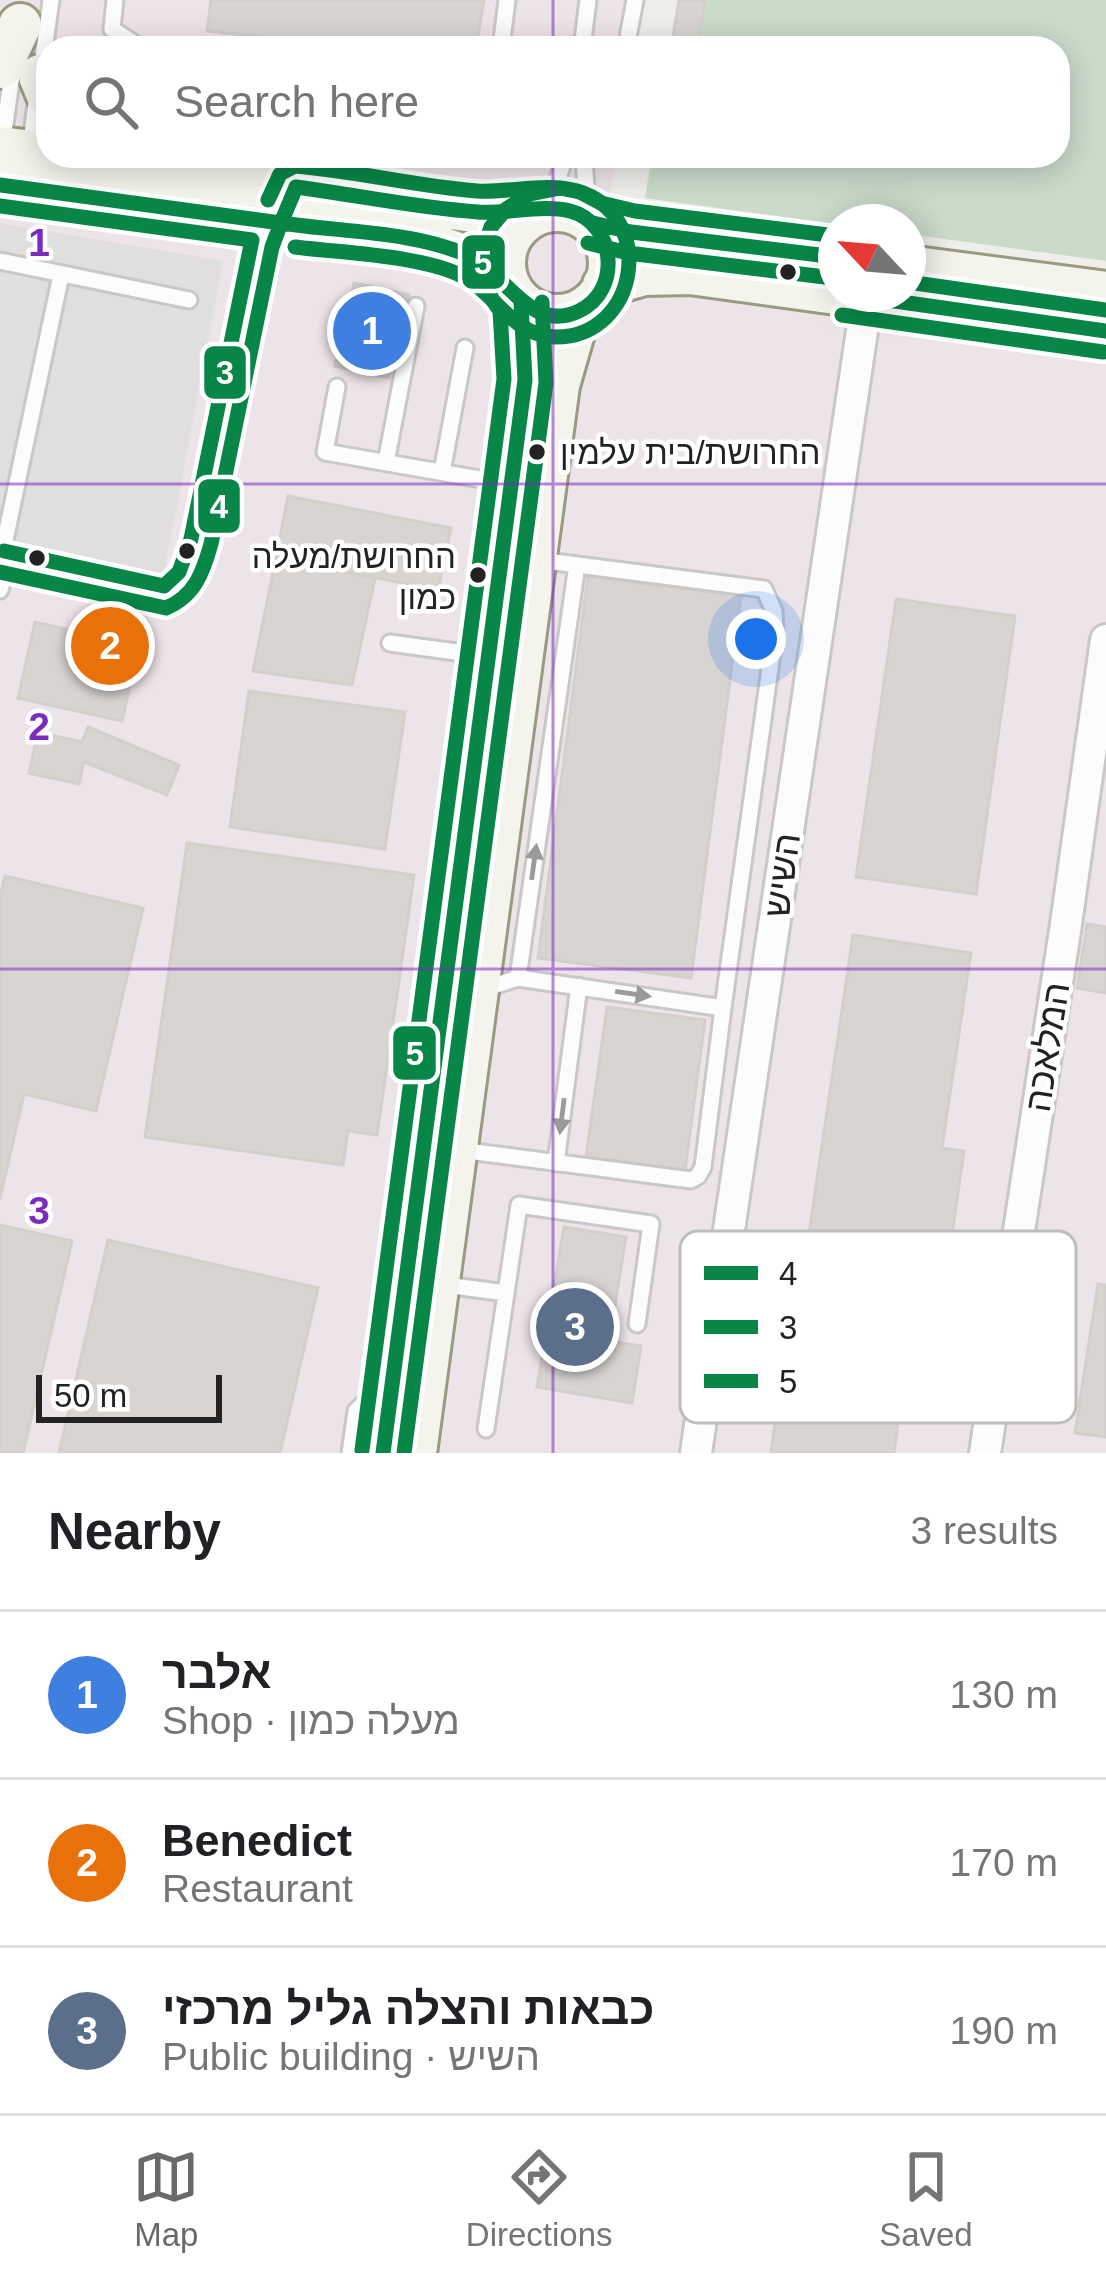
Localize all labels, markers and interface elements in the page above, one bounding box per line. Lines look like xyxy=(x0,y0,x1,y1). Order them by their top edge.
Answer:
search box xyxy=(36,36,1070,168)
icon: search xyxy=(78,69,144,135)
text: Search here xyxy=(174,76,419,127)
north arrow xyxy=(818,204,926,312)
text: 1 xyxy=(28,221,50,264)
line badge: 5 xyxy=(460,233,507,291)
text: 5 xyxy=(474,244,492,281)
unlabelled marker xyxy=(777,261,799,283)
pin: 1 xyxy=(333,286,411,376)
line badge: 3 xyxy=(202,344,248,401)
text: 3 xyxy=(216,354,234,391)
place label: החרושת/בית עלמין xyxy=(560,434,820,471)
marker: החרושת/בית עלמין xyxy=(526,441,548,463)
line badge: 4 xyxy=(196,477,242,535)
text: 4 xyxy=(210,488,229,525)
place label: החרושת/מעלה כמון xyxy=(252,538,456,616)
unlabelled marker xyxy=(176,540,198,562)
unlabelled marker xyxy=(26,547,48,569)
marker: החרושת/מעלה כמון xyxy=(467,564,489,586)
pin: 2 xyxy=(71,601,149,691)
your location xyxy=(726,609,786,669)
text: 2 xyxy=(28,705,50,748)
street label: השיש xyxy=(756,830,808,920)
one-way arrow xyxy=(525,843,544,880)
street label: המלאכה xyxy=(1017,979,1077,1115)
one-way arrow xyxy=(615,985,652,1004)
line badge: 5 xyxy=(391,1024,438,1082)
text: 5 xyxy=(406,1035,424,1072)
one-way arrow xyxy=(552,1098,571,1135)
text: 3 xyxy=(28,1189,50,1232)
legend xyxy=(680,1231,1076,1423)
text: 4 xyxy=(779,1255,797,1292)
pin: 3 xyxy=(536,1282,614,1372)
text: 3 xyxy=(779,1309,797,1346)
text: 5 xyxy=(779,1363,797,1400)
scale bar xyxy=(36,1369,222,1422)
text: 50 m xyxy=(54,1377,127,1414)
text: Nearby xyxy=(48,1503,221,1560)
text: 3 results xyxy=(911,1509,1058,1552)
text: אלבר xyxy=(162,1647,271,1698)
text: 1 xyxy=(76,1673,98,1716)
text: 130 m xyxy=(950,1673,1058,1716)
text: Shop · מעלה כמון xyxy=(162,1699,460,1742)
text: Benedict xyxy=(162,1815,352,1866)
text: 2 xyxy=(76,1841,98,1884)
text: 170 m xyxy=(950,1841,1058,1884)
text: Restaurant xyxy=(162,1867,353,1910)
text: כבאות והצלה גליל מרכזי xyxy=(162,1983,654,2034)
text: 3 xyxy=(76,2009,98,2052)
text: 190 m xyxy=(950,2009,1058,2052)
text: Public building · השיש xyxy=(162,2035,540,2078)
tab: Map xyxy=(133,2144,199,2254)
tab: Directions xyxy=(466,2144,613,2254)
tab: Saved xyxy=(879,2144,973,2254)

